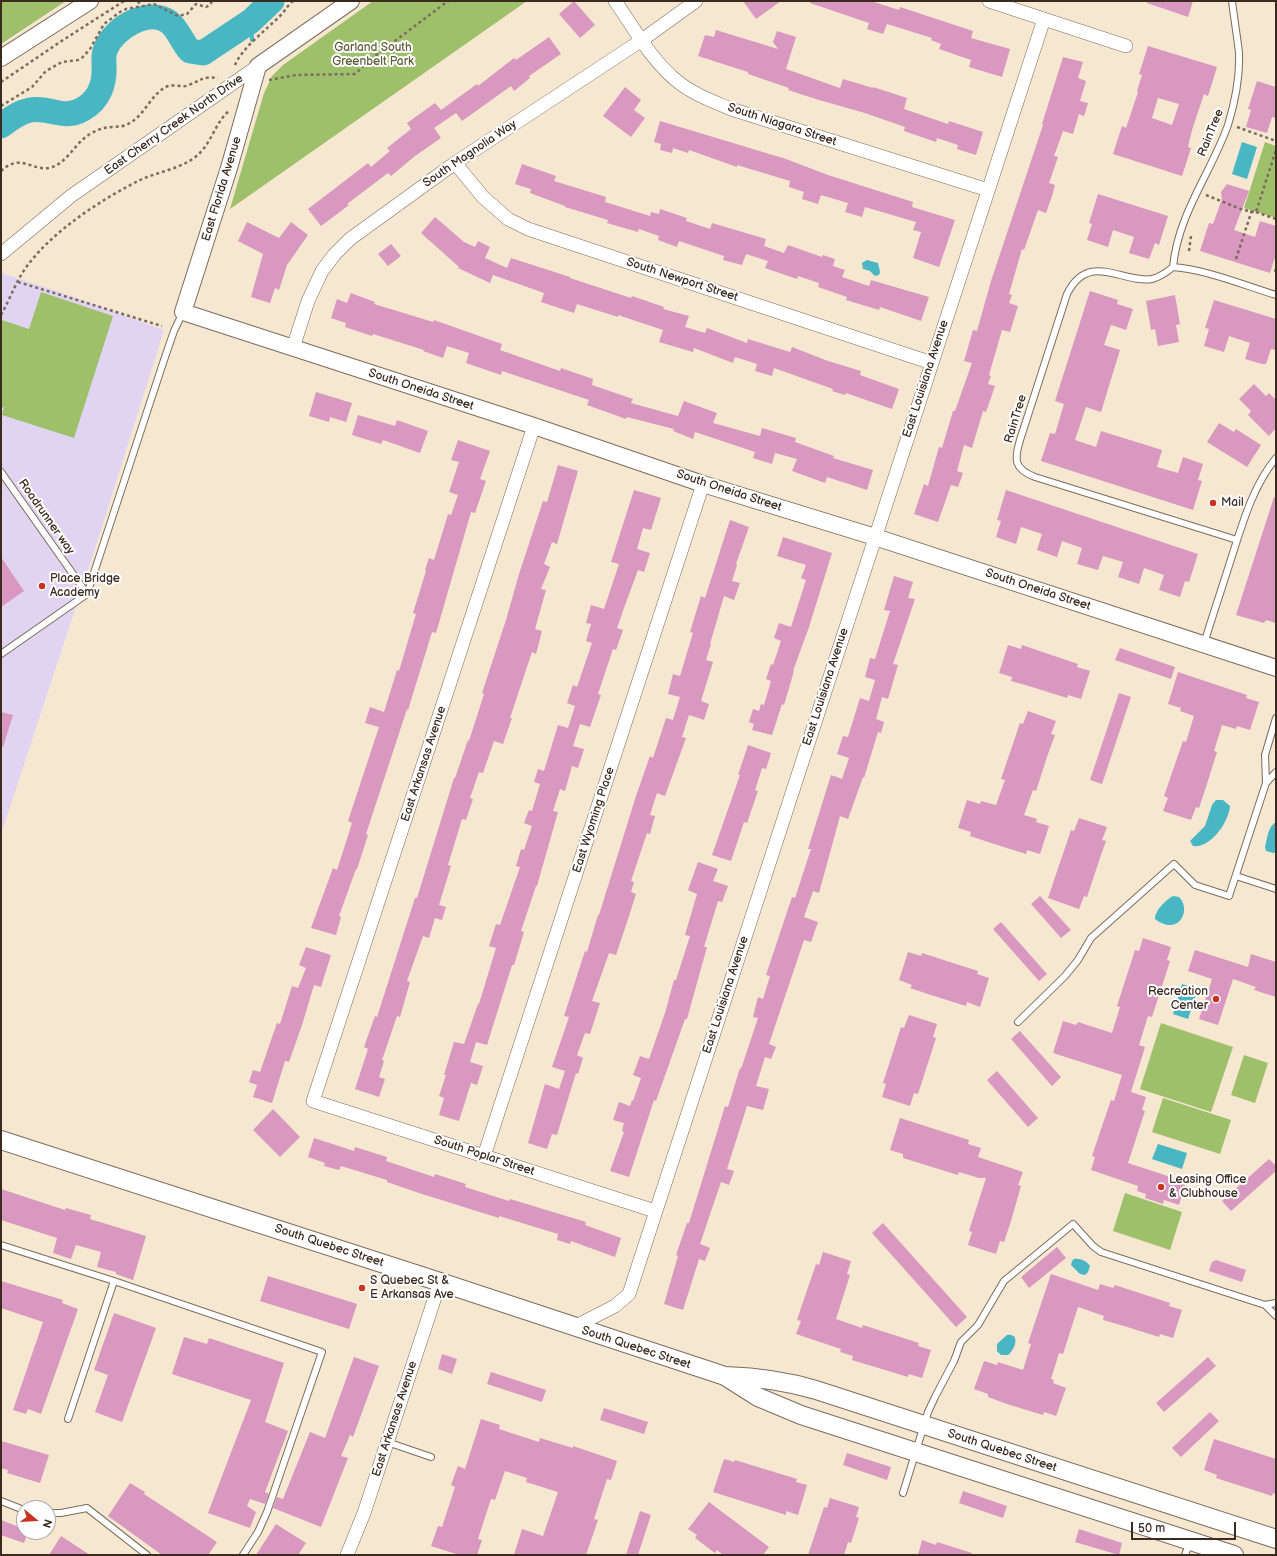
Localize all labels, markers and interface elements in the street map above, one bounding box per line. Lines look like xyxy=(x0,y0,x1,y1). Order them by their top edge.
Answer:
park label: Garland South Greenbelt Park xyxy=(332,41,414,69)
street label: East Cherry Creek North Drive xyxy=(102,72,246,178)
street label: South Niagara Street xyxy=(726,101,838,149)
street label: RainTree xyxy=(1195,107,1227,159)
street label: South Magnolia Way xyxy=(420,117,520,191)
street label: East Florida Avenue xyxy=(199,135,245,243)
street label: South Newport Street xyxy=(624,255,740,305)
street label: East Louisiana Avenue xyxy=(900,318,952,440)
street label: South Oneida Street xyxy=(367,366,475,414)
street label: RainTree xyxy=(1002,393,1030,445)
street label: South Oneida Street xyxy=(675,467,783,515)
street label: Roadrunner way xyxy=(15,477,77,557)
place label: Mail xyxy=(1221,496,1244,510)
marker: Mail xyxy=(1208,498,1218,508)
street label: South Oneida Street xyxy=(984,566,1092,614)
place label: Place Bridge Academy xyxy=(50,572,120,600)
marker: Place Bridge Academy xyxy=(37,581,47,591)
street label: East Louisiana Avenue xyxy=(800,626,852,748)
street label: East Arkansas Avenue xyxy=(399,704,449,824)
street label: East Wyoming Place xyxy=(570,765,618,875)
street label: East Louisiana Avenue xyxy=(700,934,752,1056)
place label: Recreation Center xyxy=(1148,985,1208,1013)
marker: Recreation Center xyxy=(1211,994,1221,1004)
street label: South Poplar Street xyxy=(432,1133,536,1179)
place label: Leasing Office & Clubhouse xyxy=(1169,1173,1246,1201)
marker: Leasing Office & Clubhouse xyxy=(1156,1182,1166,1192)
street label: South Quebec Street xyxy=(273,1222,385,1270)
place label: S Quebec St & E Arkansas Ave xyxy=(370,1274,454,1302)
marker: S Quebec St & E Arkansas Ave xyxy=(357,1283,367,1293)
street label: South Quebec Street xyxy=(580,1324,692,1372)
street label: East Arkansas Avenue xyxy=(370,1359,420,1479)
street label: South Quebec Street xyxy=(946,1427,1058,1475)
north arrow xyxy=(16,1500,56,1540)
scale bar xyxy=(1133,1514,1238,1540)
text: N xyxy=(39,1518,54,1529)
text: 50 m xyxy=(1138,1521,1165,1536)

